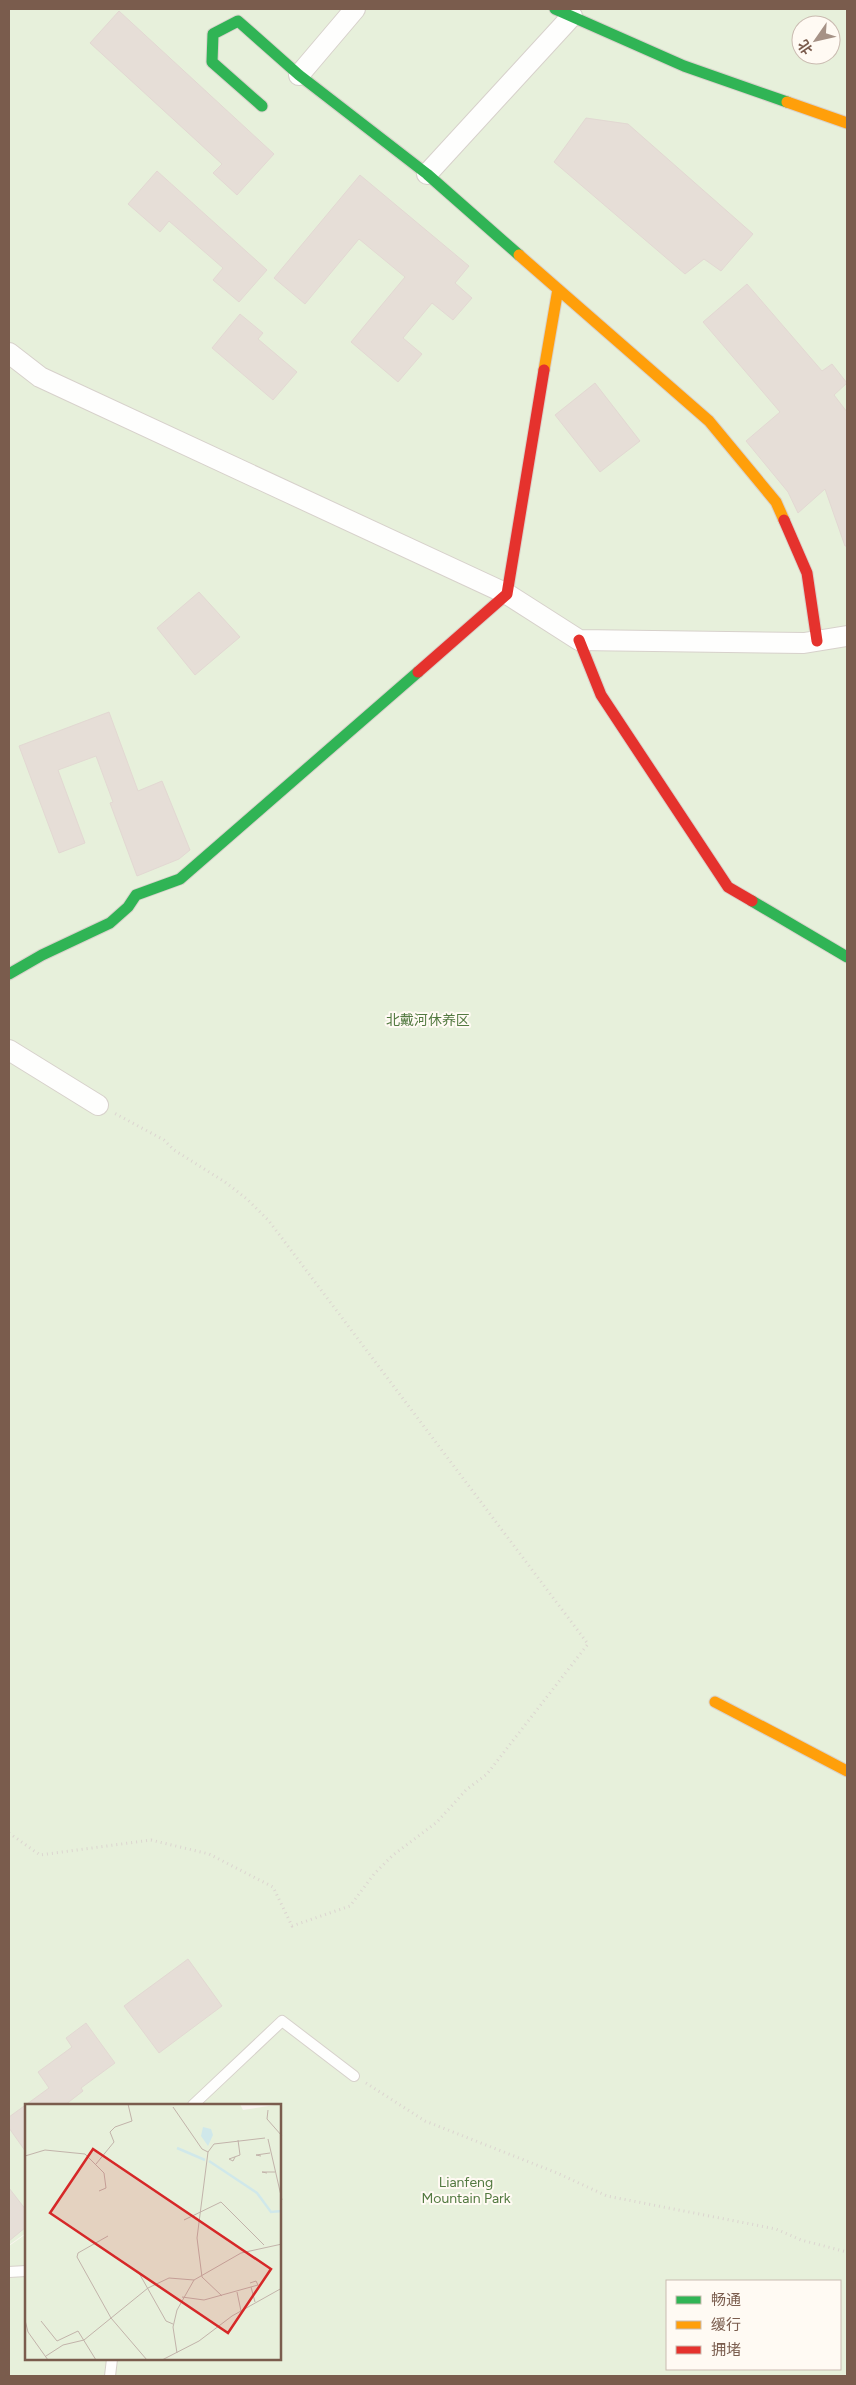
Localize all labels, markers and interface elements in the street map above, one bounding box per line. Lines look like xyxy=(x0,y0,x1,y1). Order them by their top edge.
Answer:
north arrow xyxy=(791,15,841,65)
text: 北 xyxy=(795,36,817,58)
park label: 北戴河休养区 xyxy=(386,1012,470,1029)
inset map xyxy=(25,2104,281,2360)
park label: Lianfeng Mountain Park xyxy=(421,2174,511,2207)
legend xyxy=(666,2280,841,2370)
text: 畅通 xyxy=(711,2291,741,2309)
text: 缓行 xyxy=(711,2316,741,2334)
text: 拥堵 xyxy=(711,2341,741,2359)

